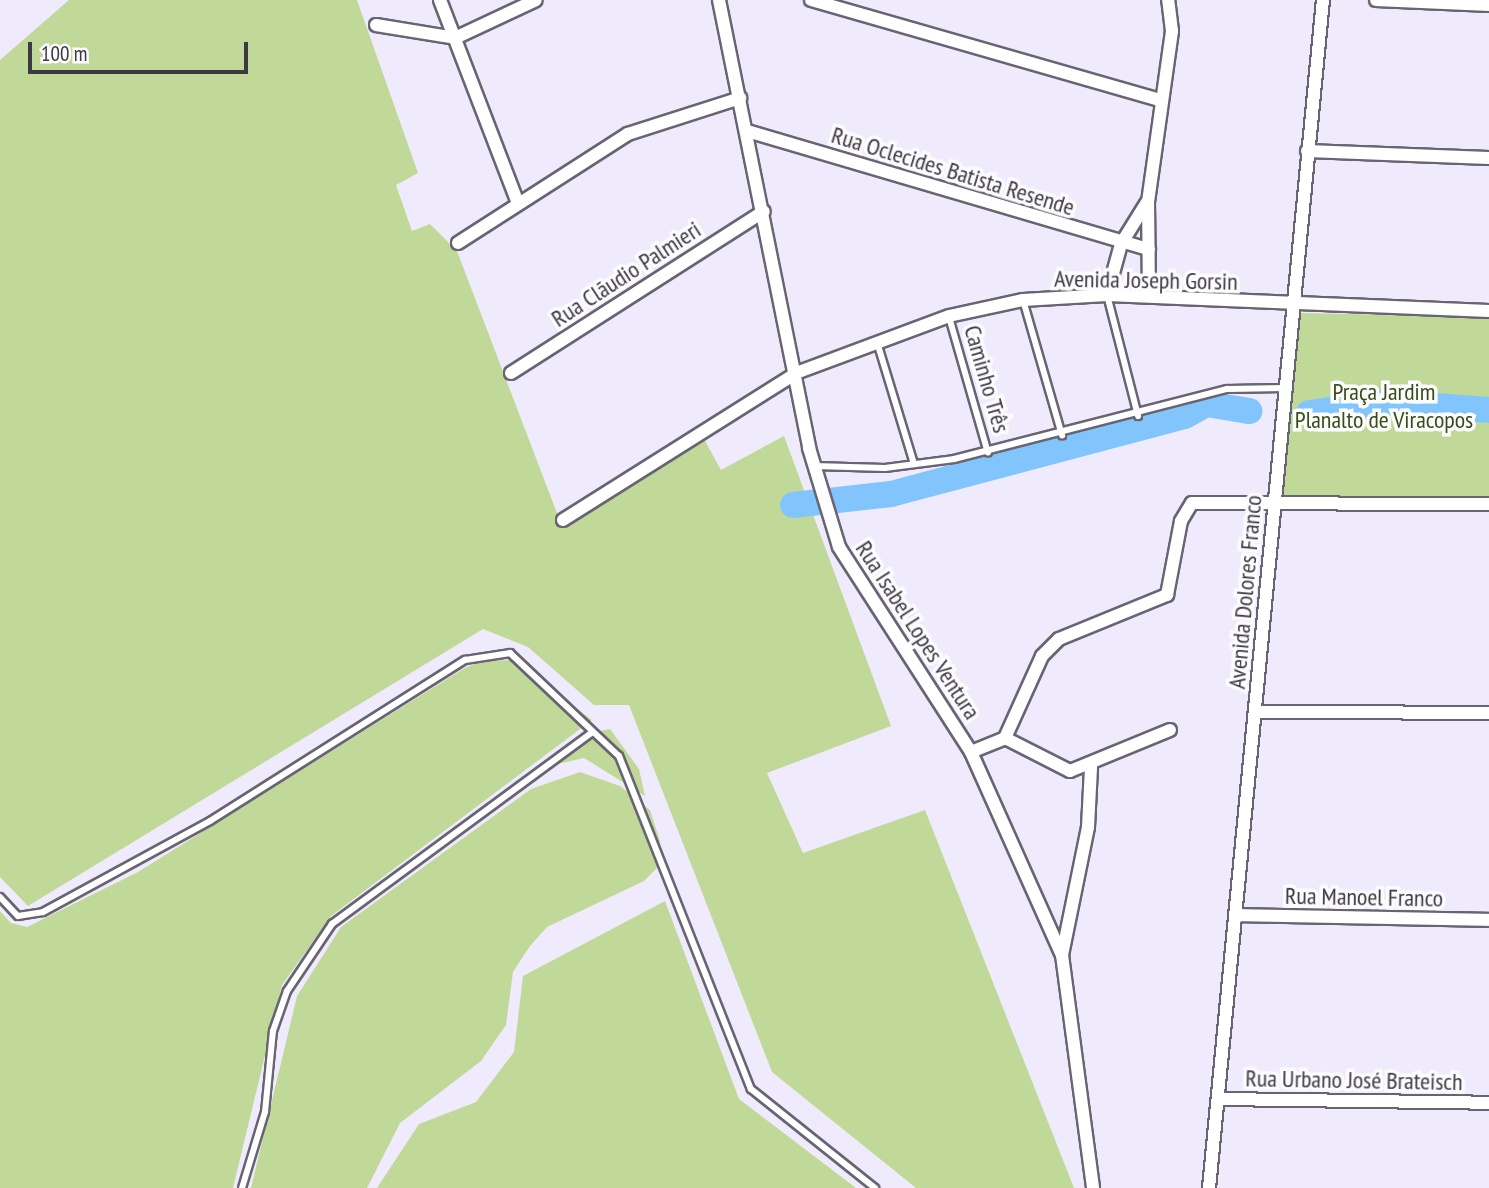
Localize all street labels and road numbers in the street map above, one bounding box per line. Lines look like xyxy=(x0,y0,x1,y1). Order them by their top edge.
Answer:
street label: Rua Oclecides Batista Resende xyxy=(828,120,1078,222)
street label: Rua Clãudio Palmieri xyxy=(546,215,706,333)
street label: Avenida Joseph Gorsin xyxy=(1054,264,1238,296)
street label: Caminho Três xyxy=(958,322,1016,436)
street label: Avenida Dolores Franco xyxy=(1222,494,1268,690)
street label: Rua Isabel Lopes Ventura xyxy=(849,535,987,725)
street label: Rua Manoel Franco xyxy=(1285,881,1443,913)
street label: Rua Urbano José Brateisch xyxy=(1245,1064,1463,1096)

